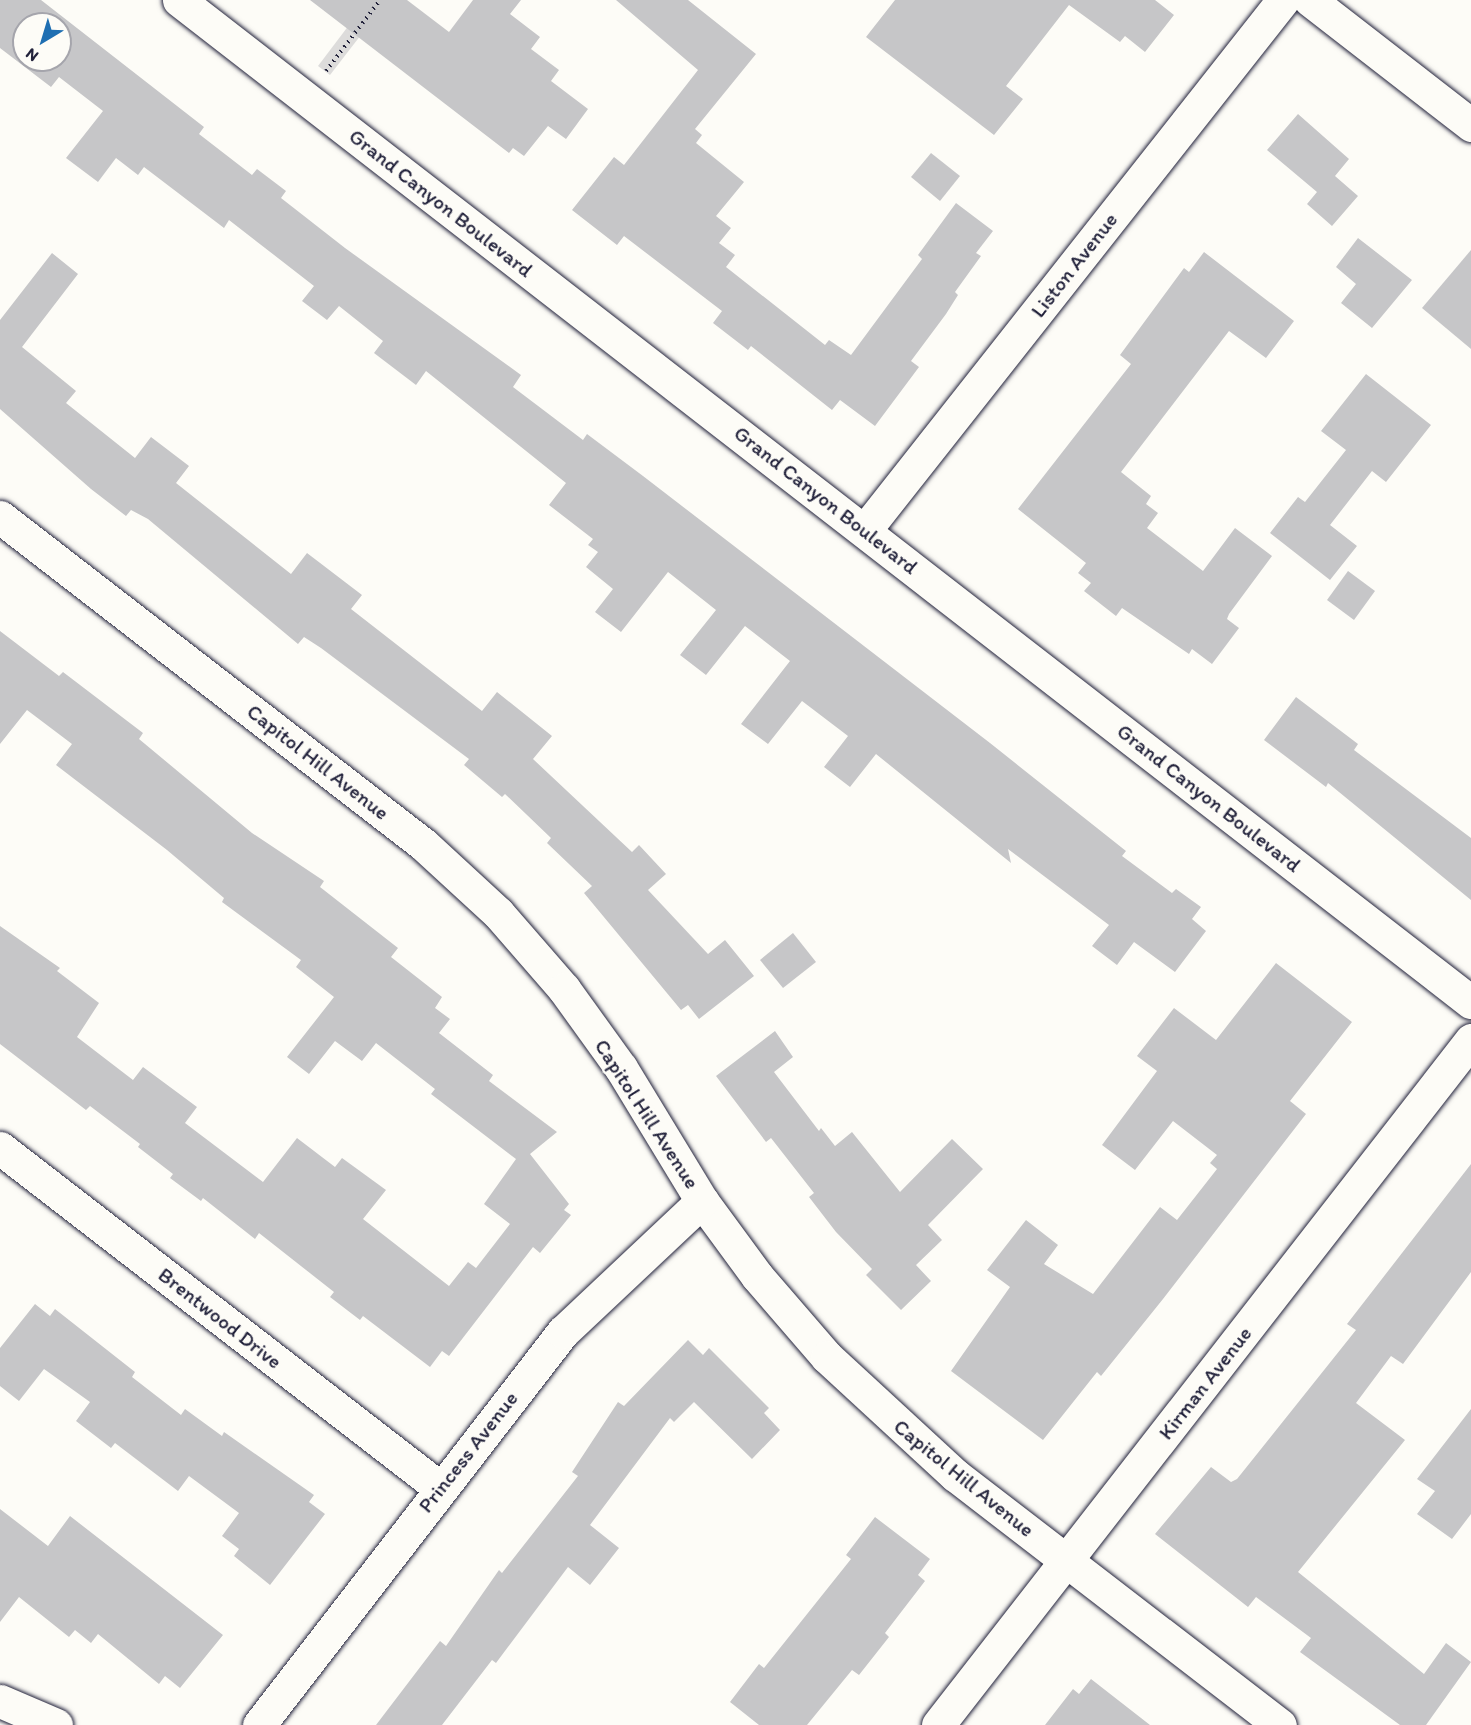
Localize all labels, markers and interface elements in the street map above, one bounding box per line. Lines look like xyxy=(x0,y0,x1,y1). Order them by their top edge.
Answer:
north arrow xyxy=(12,12,72,72)
text: N xyxy=(22,44,42,66)
street label: Grand Canyon Boulevard xyxy=(344,123,538,283)
street label: Liston Avenue xyxy=(1025,208,1123,322)
street label: Grand Canyon Boulevard xyxy=(729,420,923,580)
street label: Capitol Hill Avenue xyxy=(242,699,394,825)
street label: Grand Canyon Boulevard xyxy=(1112,718,1306,878)
street label: Capitol Hill Avenue xyxy=(590,1035,704,1193)
street label: Brentwood Drive xyxy=(153,1262,287,1374)
street label: Kirman Avenue xyxy=(1153,1321,1257,1445)
street label: Princess Avenue xyxy=(413,1387,523,1517)
street label: Capitol Hill Avenue xyxy=(889,1414,1039,1542)

